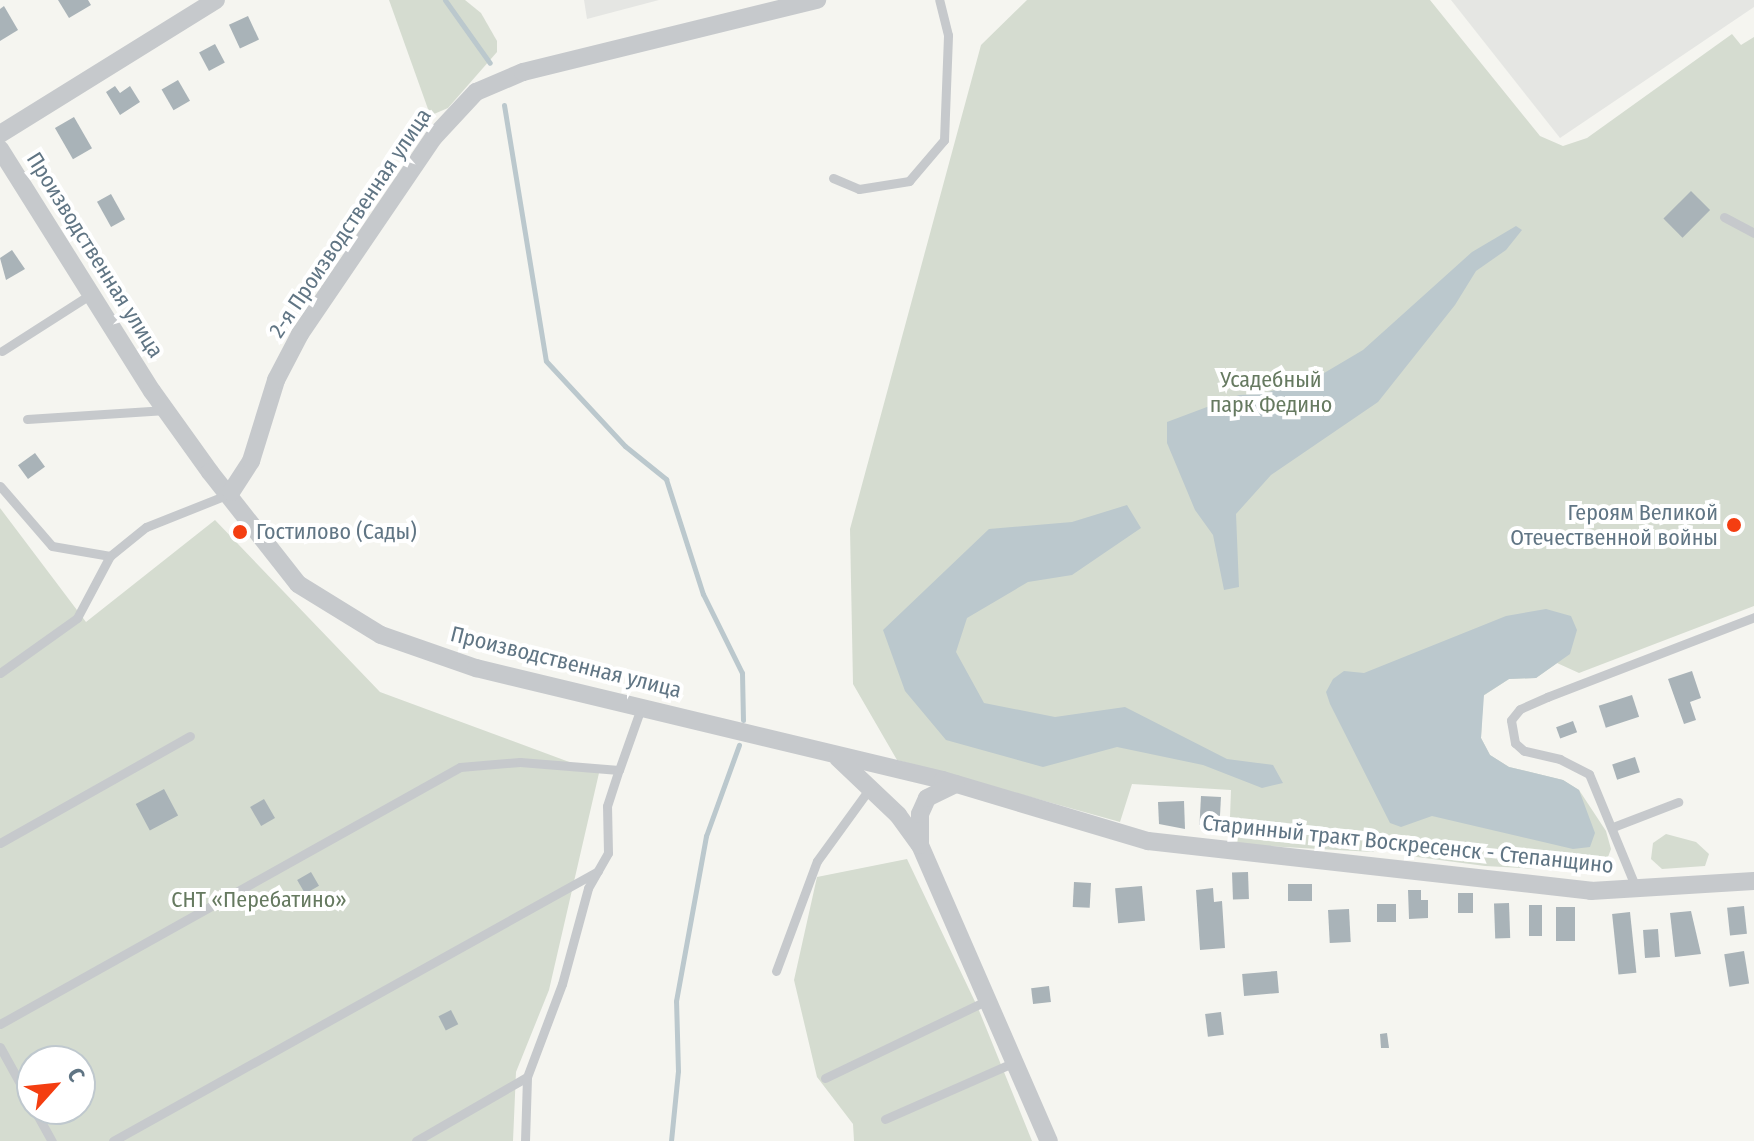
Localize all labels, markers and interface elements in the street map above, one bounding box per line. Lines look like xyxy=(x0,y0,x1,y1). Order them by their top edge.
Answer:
street label: 2-я Производственная улица xyxy=(263,103,437,343)
street label: Производственная улица xyxy=(21,147,169,363)
park label: Усадебный парк Федино xyxy=(1210,366,1332,418)
place label: Героям Великой Отечественной войны xyxy=(1510,499,1718,550)
marker: Героям Великой Отечественной войны xyxy=(1725,516,1743,534)
place label: Гостилово (Сады) xyxy=(256,519,417,545)
marker: Гостилово (Сады) xyxy=(231,523,249,541)
street label: Производственная улица xyxy=(448,621,684,703)
street label: Старинный тракт Воскресенск - Степанщино xyxy=(1201,809,1615,879)
park label: СНТ «Перебатино» xyxy=(171,887,347,913)
north arrow xyxy=(16,1045,96,1125)
text: С xyxy=(61,1064,91,1086)

